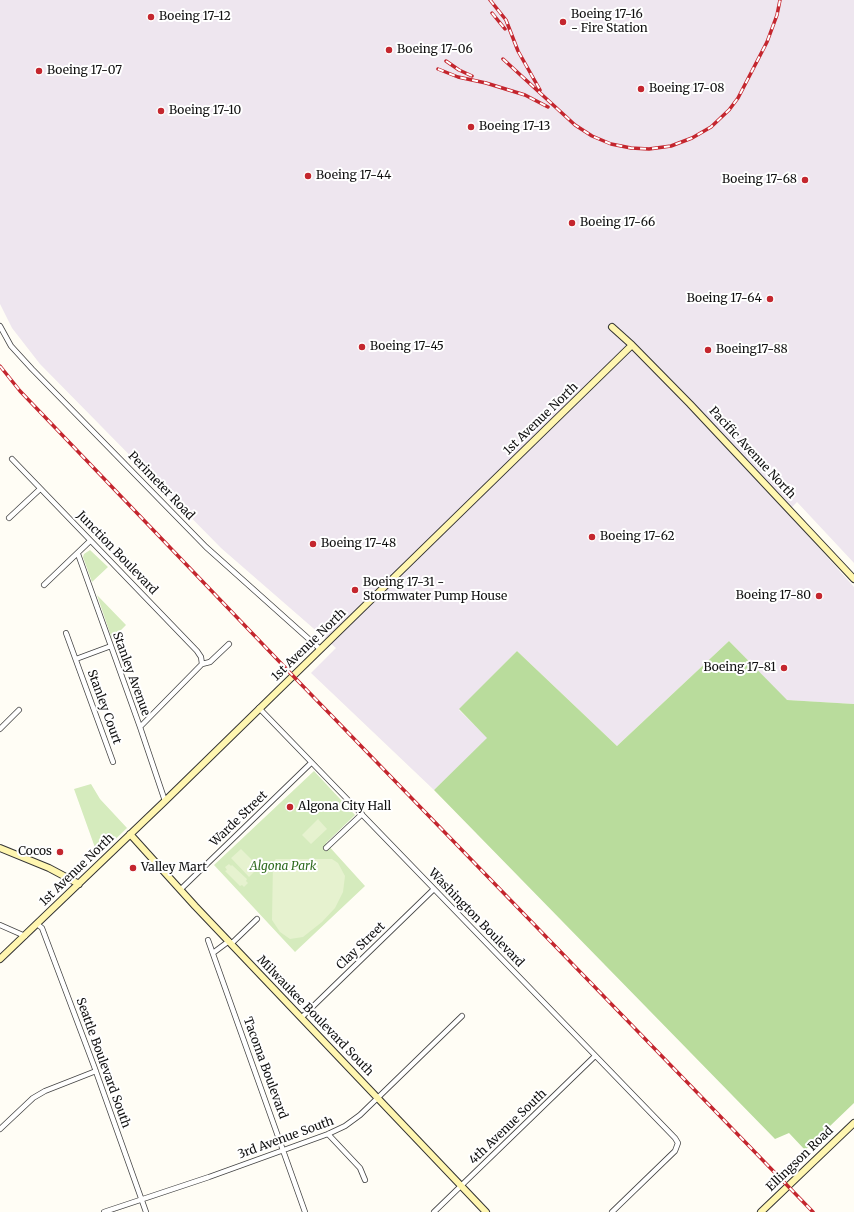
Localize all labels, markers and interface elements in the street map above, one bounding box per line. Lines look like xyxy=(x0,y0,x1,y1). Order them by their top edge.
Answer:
place label: Boeing 17-16 - Fire Station xyxy=(571,8,648,36)
place label: Boeing 17-12 xyxy=(159,10,231,24)
marker: Boeing 17-12 xyxy=(146,12,156,22)
marker: Boeing 17-16 - Fire Station xyxy=(558,17,568,27)
place label: Boeing 17-06 xyxy=(397,43,473,57)
marker: Boeing 17-06 xyxy=(384,45,394,55)
place label: Boeing 17-07 xyxy=(47,64,122,78)
marker: Boeing 17-07 xyxy=(34,66,44,76)
place label: Boeing 17-08 xyxy=(649,82,725,96)
marker: Boeing 17-08 xyxy=(636,84,646,94)
place label: Boeing 17-10 xyxy=(169,104,241,118)
marker: Boeing 17-10 xyxy=(156,106,166,116)
place label: Boeing 17-13 xyxy=(479,120,550,134)
marker: Boeing 17-13 xyxy=(466,122,476,132)
place label: Boeing 17-44 xyxy=(316,169,391,183)
marker: Boeing 17-44 xyxy=(303,171,313,181)
place label: Boeing 17-68 xyxy=(722,173,797,187)
marker: Boeing 17-68 xyxy=(800,175,810,185)
place label: Boeing 17-66 xyxy=(580,216,655,230)
marker: Boeing 17-66 xyxy=(567,218,577,228)
place label: Boeing 17-64 xyxy=(687,292,762,306)
marker: Boeing 17-64 xyxy=(765,294,775,304)
place label: Boeing 17-45 xyxy=(370,340,444,354)
marker: Boeing 17-45 xyxy=(357,342,367,352)
place label: Boeing17-88 xyxy=(716,343,788,357)
marker: Boeing17-88 xyxy=(703,345,713,355)
street label: 1st Avenue North xyxy=(501,380,581,458)
street label: Pacific Avenue North xyxy=(706,404,798,502)
street label: Perimeter Road xyxy=(125,449,197,523)
street label: Junction Boulevard xyxy=(74,508,160,598)
place label: Boeing 17-62 xyxy=(600,530,675,544)
marker: Boeing 17-62 xyxy=(587,532,597,542)
place label: Boeing 17-48 xyxy=(321,537,396,551)
marker: Boeing 17-48 xyxy=(308,539,318,549)
place label: Boeing 17-31 - Stormwater Pump House xyxy=(363,576,507,604)
marker: Boeing 17-31 - Stormwater Pump House xyxy=(350,585,360,595)
place label: Boeing 17-80 xyxy=(736,589,811,603)
marker: Boeing 17-80 xyxy=(814,591,824,601)
street label: 1st Avenue North xyxy=(269,606,349,684)
street label: Stanley Avenue xyxy=(109,630,153,718)
place label: Boeing 17-81 xyxy=(703,661,776,675)
marker: Boeing 17-81 xyxy=(779,663,789,673)
street label: Stanley Court xyxy=(84,668,124,746)
street label: Warde Street xyxy=(207,788,271,850)
place label: Algona City Hall xyxy=(298,800,391,814)
marker: Algona City Hall xyxy=(285,802,295,812)
street label: 1st Avenue North xyxy=(37,831,117,909)
place label: Cocos xyxy=(18,845,52,859)
marker: Cocos xyxy=(55,847,65,857)
park label: Algona Park xyxy=(250,860,316,874)
place label: Valley Mart xyxy=(141,861,207,875)
marker: Valley Mart xyxy=(128,863,138,873)
street label: Washington Boulevard xyxy=(425,866,527,970)
street label: Clay Street xyxy=(334,919,388,973)
street label: Milwaukee Boulevard South xyxy=(254,953,376,1079)
street label: Seattle Boulevard South xyxy=(73,996,133,1130)
street label: Tacoma Boulevard xyxy=(240,1015,290,1121)
street label: 4th Avenue South xyxy=(466,1086,550,1168)
street label: 3rd Avenue South xyxy=(236,1114,336,1162)
street label: Ellingson Road xyxy=(764,1124,836,1194)

